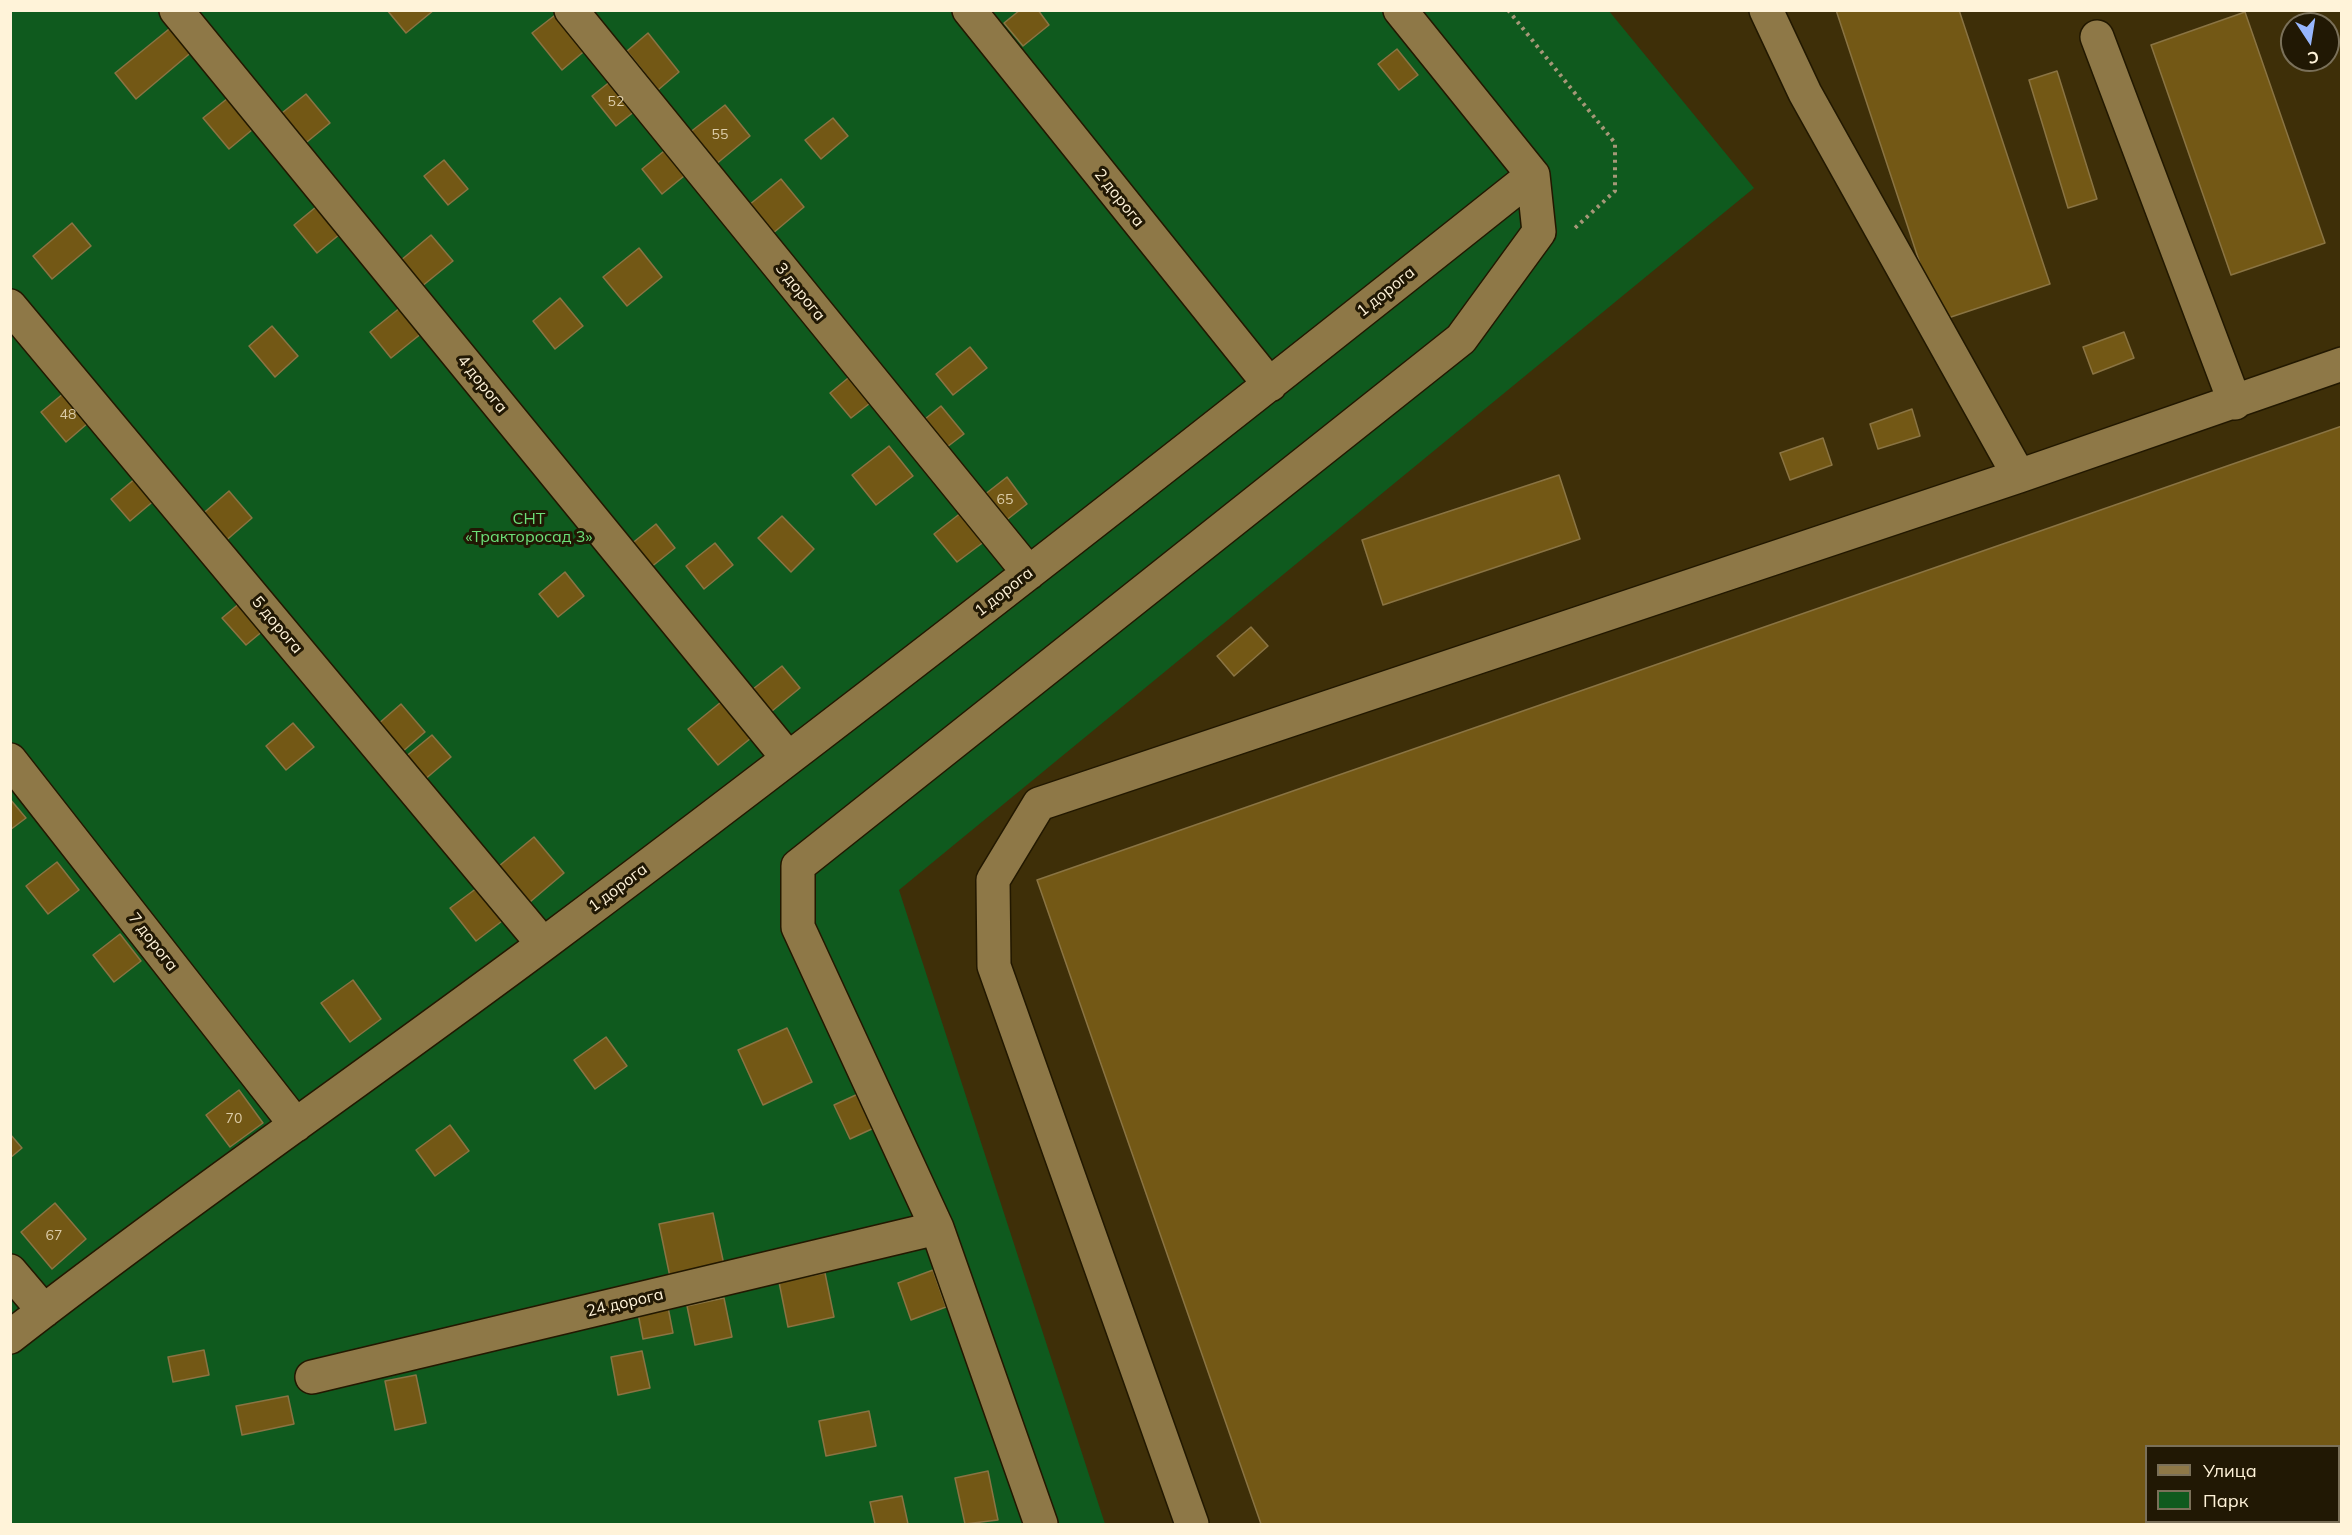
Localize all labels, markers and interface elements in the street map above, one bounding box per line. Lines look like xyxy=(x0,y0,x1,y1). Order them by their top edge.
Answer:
north arrow xyxy=(2280,12,2340,72)
text: С xyxy=(2306,47,2321,69)
house number: 52 xyxy=(608,94,624,110)
house number: 55 xyxy=(712,127,728,143)
street label: 2 дорога xyxy=(1090,165,1148,231)
street label: 3 дорога xyxy=(771,259,829,325)
street label: 1 дорога xyxy=(1353,263,1419,321)
street label: 4 дорога xyxy=(453,351,511,417)
house number: 48 xyxy=(60,407,76,423)
house number: 65 xyxy=(997,492,1013,508)
park label: СНТ «Тракторосад 3» xyxy=(466,509,592,547)
street label: 1 дорога xyxy=(971,563,1037,621)
street label: 5 дорога xyxy=(248,593,306,657)
street label: 1 дорога xyxy=(585,860,651,916)
street label: 7 дорога xyxy=(124,909,182,975)
house number: 70 xyxy=(226,1111,242,1127)
house number: 67 xyxy=(46,1228,62,1244)
street label: 24 дорога xyxy=(585,1285,665,1321)
legend xyxy=(2145,1445,2340,1523)
text: Улица xyxy=(2203,1459,2257,1482)
text: Парк xyxy=(2203,1489,2248,1512)

